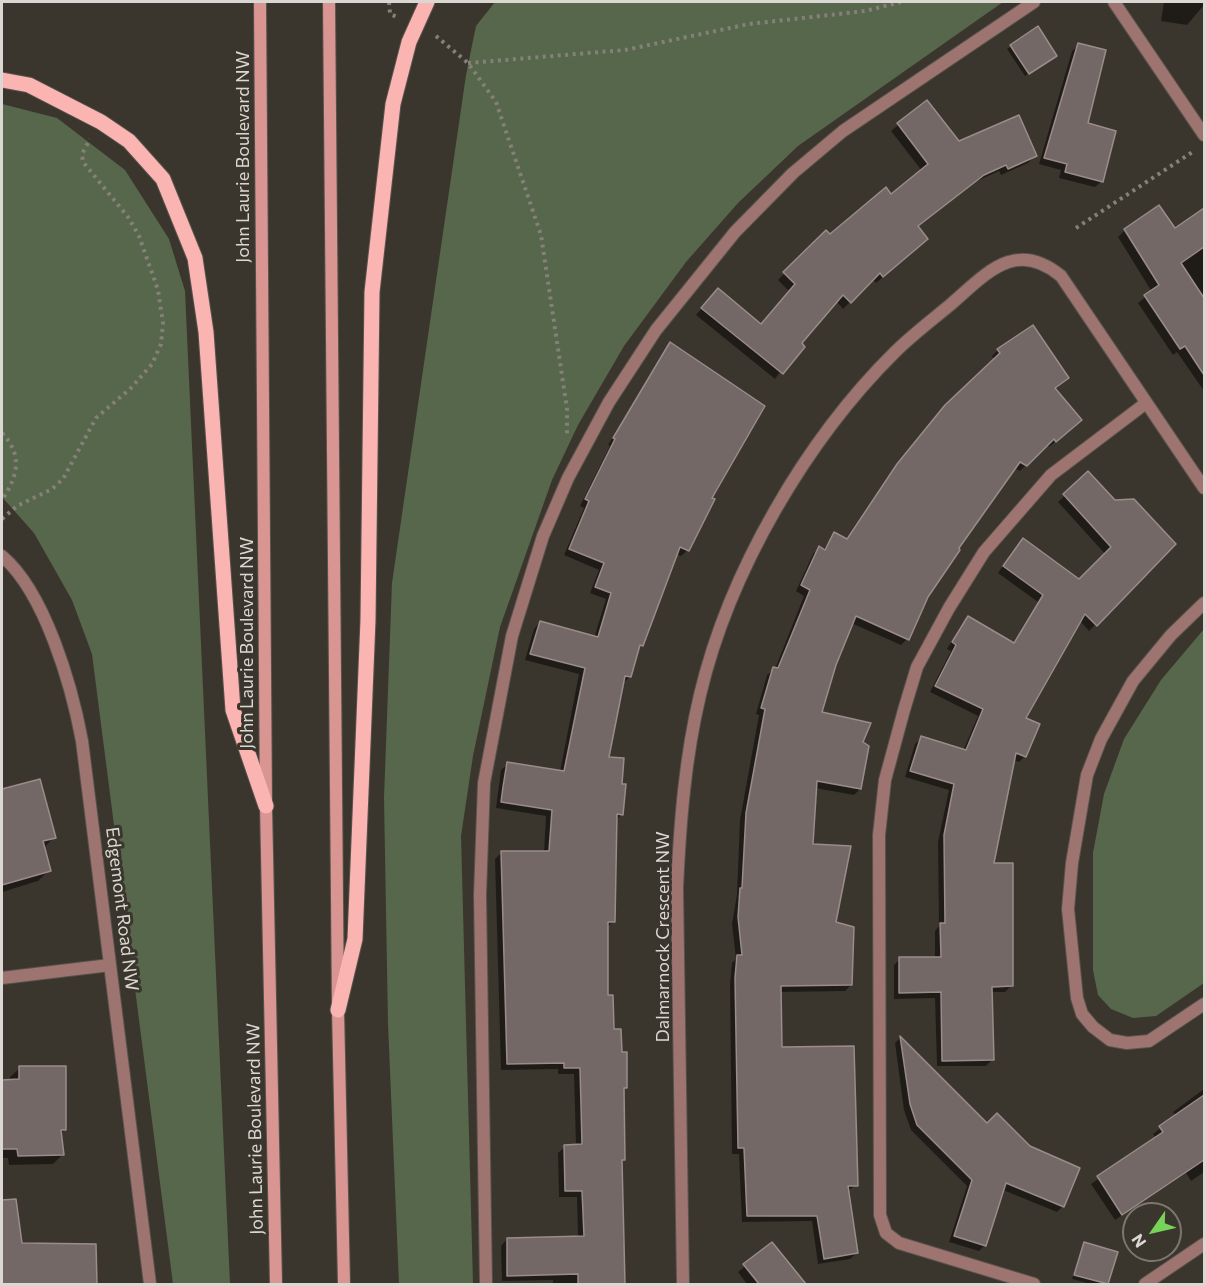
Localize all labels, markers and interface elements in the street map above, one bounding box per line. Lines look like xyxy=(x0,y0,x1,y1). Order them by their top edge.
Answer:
street label: John Laurie Boulevard NW xyxy=(232,51,254,263)
street label: John Laurie Boulevard NW xyxy=(236,537,258,749)
street label: Edgemont Road NW xyxy=(101,826,143,992)
street label: Dalmarnock Crescent NW xyxy=(652,831,674,1043)
street label: John Laurie Boulevard NW xyxy=(242,1023,268,1235)
north arrow xyxy=(1122,1202,1182,1262)
text: N xyxy=(1127,1231,1150,1252)

